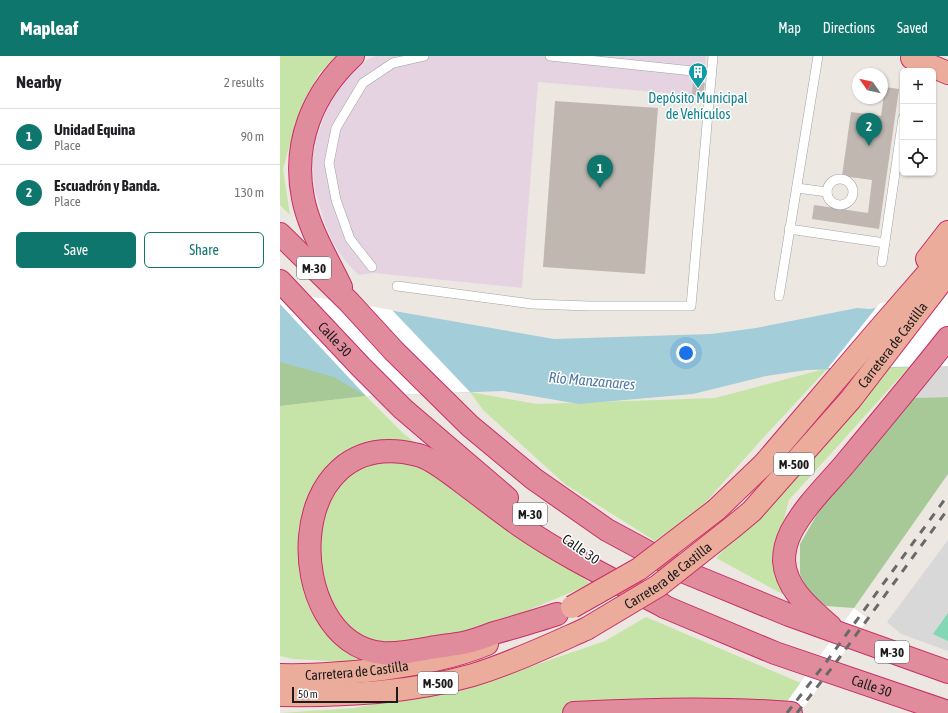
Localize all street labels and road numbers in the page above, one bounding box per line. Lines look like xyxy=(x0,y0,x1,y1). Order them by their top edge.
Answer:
road number: M-30 xyxy=(297,257,331,279)
street label: Carretera de Castilla xyxy=(854,299,931,391)
street label: Calle 30 xyxy=(315,319,355,360)
road number: M-500 xyxy=(774,453,814,475)
road number: M-30 xyxy=(513,503,547,525)
street label: Calle 30 xyxy=(559,531,603,568)
street label: Carretera de Castilla xyxy=(621,539,715,612)
road number: M-30 xyxy=(875,641,909,663)
street label: Carretera de Castilla xyxy=(305,657,410,683)
road number: M-500 xyxy=(418,672,458,694)
street label: Calle 30 xyxy=(849,672,894,700)

